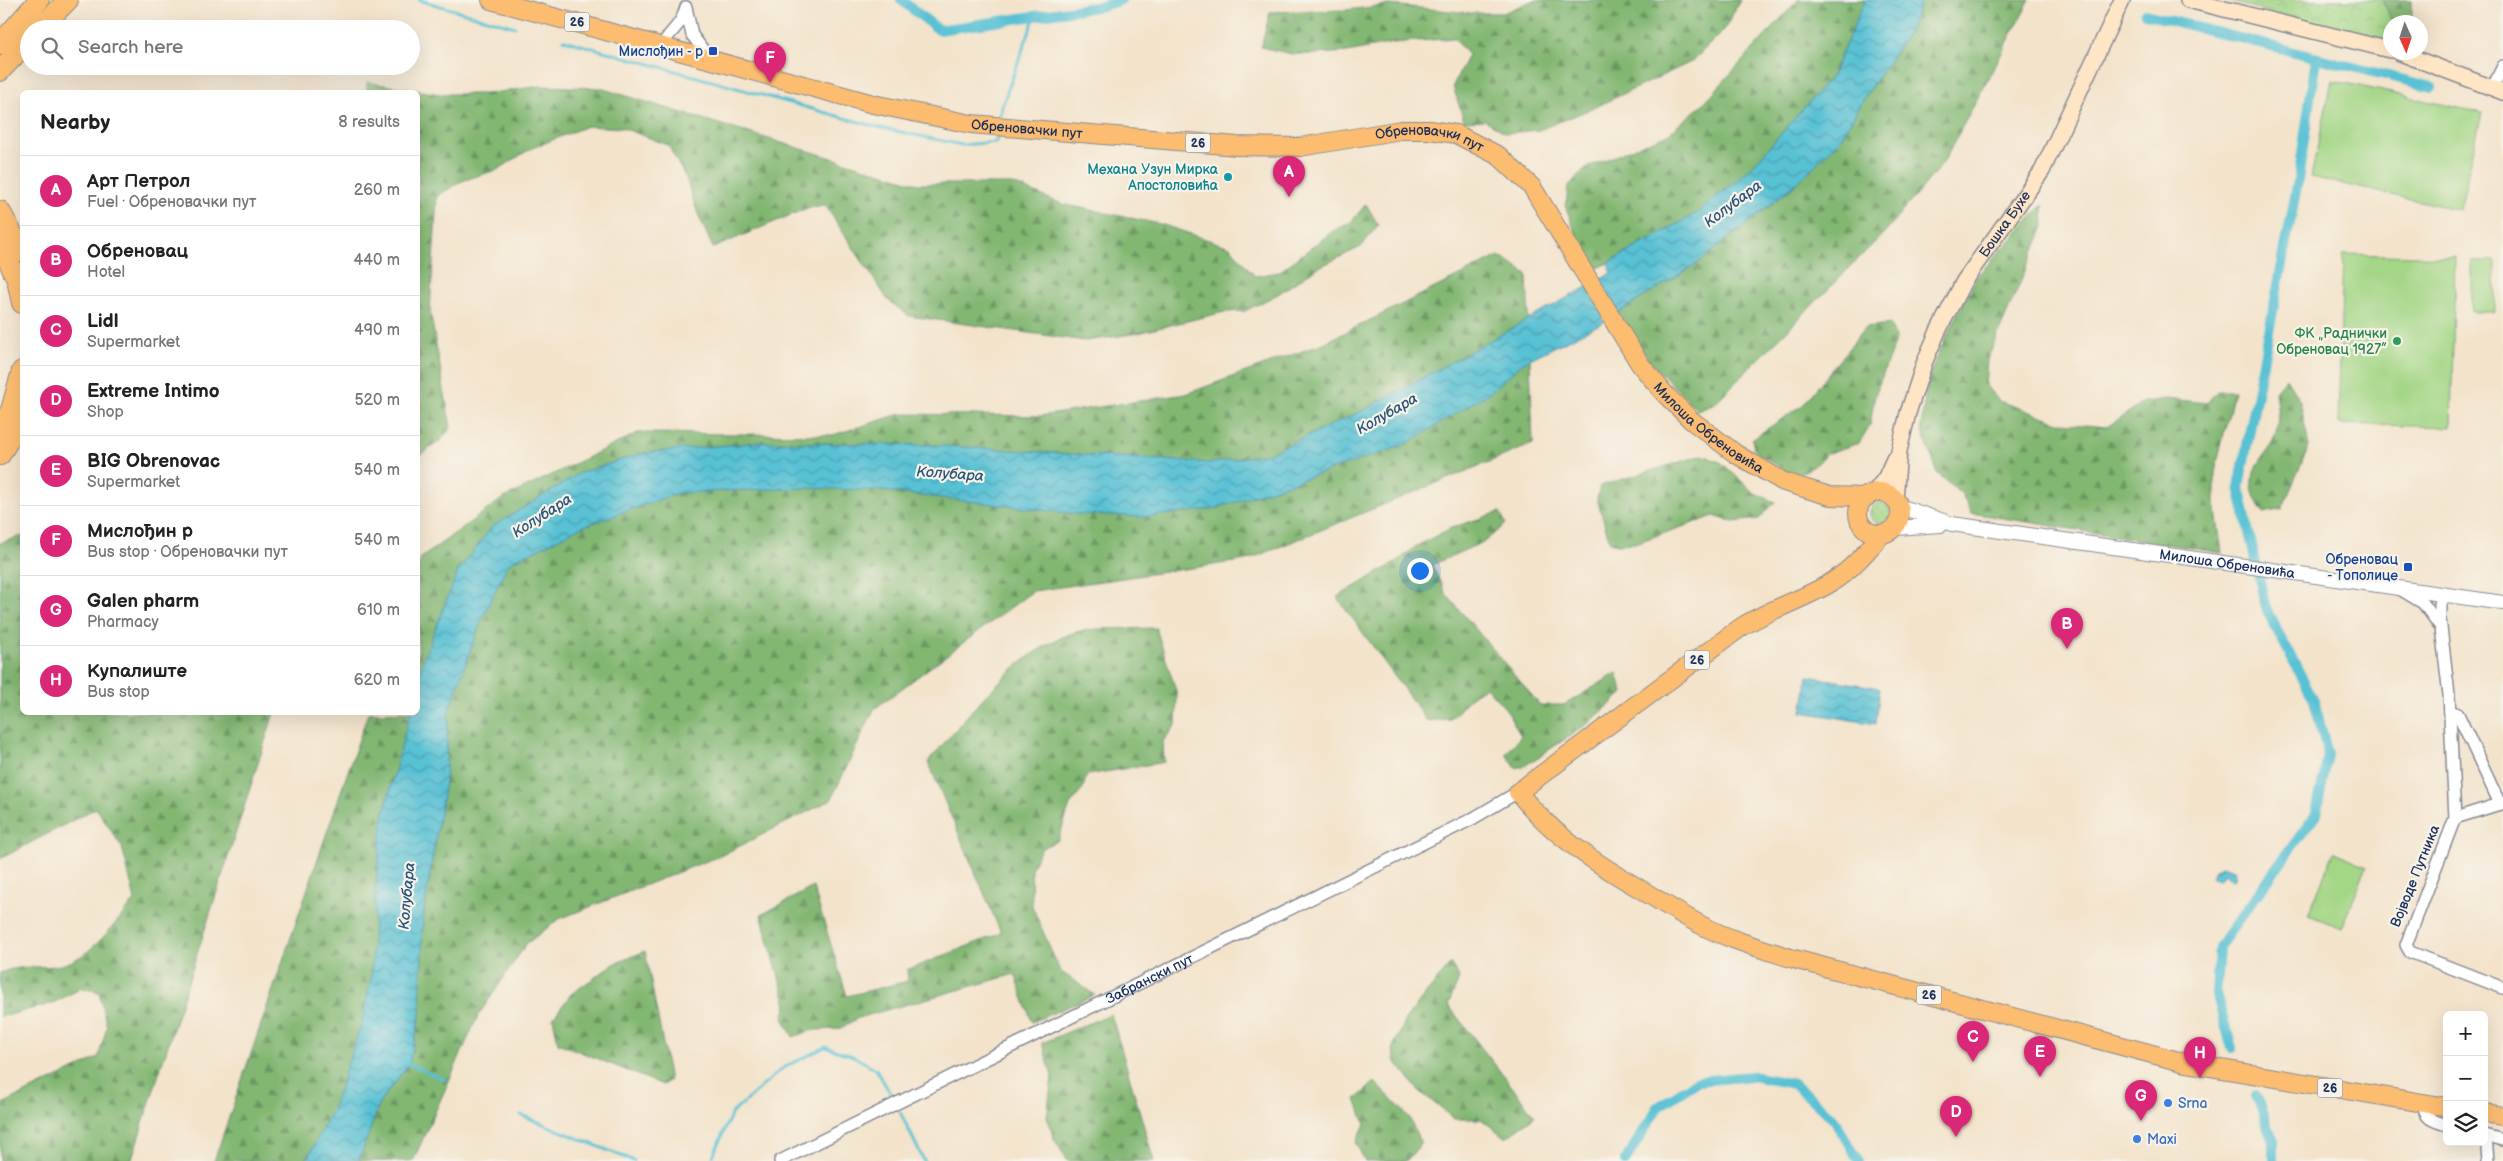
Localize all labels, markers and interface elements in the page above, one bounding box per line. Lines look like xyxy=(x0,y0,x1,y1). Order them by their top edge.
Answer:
road number: 26 xyxy=(564,13,590,32)
north arrow xyxy=(2383,15,2428,60)
search box xyxy=(20,20,420,75)
icon: search xyxy=(38,34,66,62)
text: Search here xyxy=(78,36,183,59)
pin: F xyxy=(754,42,786,83)
place label: Мислођин - р xyxy=(619,43,703,60)
marker: Мислођин - р xyxy=(707,45,719,57)
text: Nearby xyxy=(40,110,110,135)
text: 8 results xyxy=(338,113,400,132)
street label: Обреновачки пут xyxy=(971,116,1084,142)
street label: Обреновачки пут xyxy=(1374,122,1487,156)
road number: 26 xyxy=(1186,134,1210,152)
pin: A xyxy=(1273,156,1305,197)
place label: Механа Узун Мирка Апостоловића xyxy=(1087,161,1219,194)
text: Арт Петрол xyxy=(87,170,190,193)
marker: Механа Узун Мирка Апостоловића xyxy=(1222,171,1234,183)
water label: Колубара xyxy=(1700,176,1766,232)
text: A xyxy=(51,181,61,200)
text: 260 m xyxy=(354,181,400,200)
street label: Бошка Бухе xyxy=(1975,187,2034,260)
text: Fuel · Обреновачки пут xyxy=(87,193,256,212)
text: Обреновац xyxy=(87,240,188,263)
text: B xyxy=(50,251,62,270)
text: 440 m xyxy=(354,251,400,270)
text: Hotel xyxy=(87,263,125,282)
text: Lidl xyxy=(87,310,118,333)
text: C xyxy=(50,321,62,340)
text: 490 m xyxy=(354,321,400,340)
place label: ФК „Раднички Обреновац 1927” xyxy=(2276,325,2387,358)
text: Supermarket xyxy=(87,333,180,352)
marker: ФК „Раднички Обреновац 1927” xyxy=(2391,335,2403,347)
street label: Милоша Обреновића xyxy=(1650,379,1767,477)
text: Extreme Intimo xyxy=(87,380,220,403)
water label: Колубара xyxy=(1353,389,1421,439)
text: D xyxy=(50,391,62,410)
text: 520 m xyxy=(354,391,400,410)
text: Shop xyxy=(87,403,124,422)
text: BIG Obrenovac xyxy=(87,450,220,473)
text: E xyxy=(51,461,61,480)
text: 540 m xyxy=(354,461,400,480)
water label: Колубара xyxy=(916,462,984,486)
text: Supermarket xyxy=(87,473,180,492)
water label: Колубара xyxy=(509,490,576,542)
text: Мислођин р xyxy=(87,520,193,543)
text: F xyxy=(51,531,61,550)
text: 540 m xyxy=(354,531,400,550)
text: Bus stop · Обреновачки пут xyxy=(87,543,288,562)
street label: Милоша Обреновића xyxy=(2158,545,2297,582)
place label: Обреновац - Тополице xyxy=(2325,551,2398,584)
your location xyxy=(1407,558,1433,584)
marker: Обреновац - Тополице xyxy=(2402,561,2414,573)
text: Galen pharm xyxy=(87,590,199,613)
text: G xyxy=(50,601,62,620)
text: 610 m xyxy=(357,601,400,620)
pin: B xyxy=(2051,608,2083,649)
text: Pharmacy xyxy=(87,613,159,632)
road number: 26 xyxy=(1684,650,1710,670)
text: Купалиште xyxy=(87,660,187,683)
text: H xyxy=(50,671,62,690)
text: 620 m xyxy=(354,671,400,690)
text: Bus stop xyxy=(87,683,150,702)
street label: Војводе Путника xyxy=(2387,822,2443,929)
water label: Колубара xyxy=(395,861,419,930)
street label: Забрански пут xyxy=(1103,950,1196,1007)
road number: 26 xyxy=(1916,986,1942,1004)
map controls xyxy=(2443,1011,2488,1146)
button: + xyxy=(2443,1011,2488,1056)
pin: C xyxy=(1957,1021,1989,1062)
pin: E xyxy=(2024,1036,2056,1077)
pin: H xyxy=(2184,1037,2216,1078)
button: − xyxy=(2443,1056,2488,1101)
road number: 26 xyxy=(2318,1078,2342,1098)
pin: G xyxy=(2125,1080,2157,1121)
place label: Srna xyxy=(2178,1095,2207,1112)
pin: D xyxy=(1940,1096,1972,1137)
marker: Srna xyxy=(2162,1097,2174,1109)
button: layers xyxy=(2443,1101,2488,1146)
place label: Maxi xyxy=(2147,1131,2177,1148)
marker: Maxi xyxy=(2131,1133,2143,1145)

